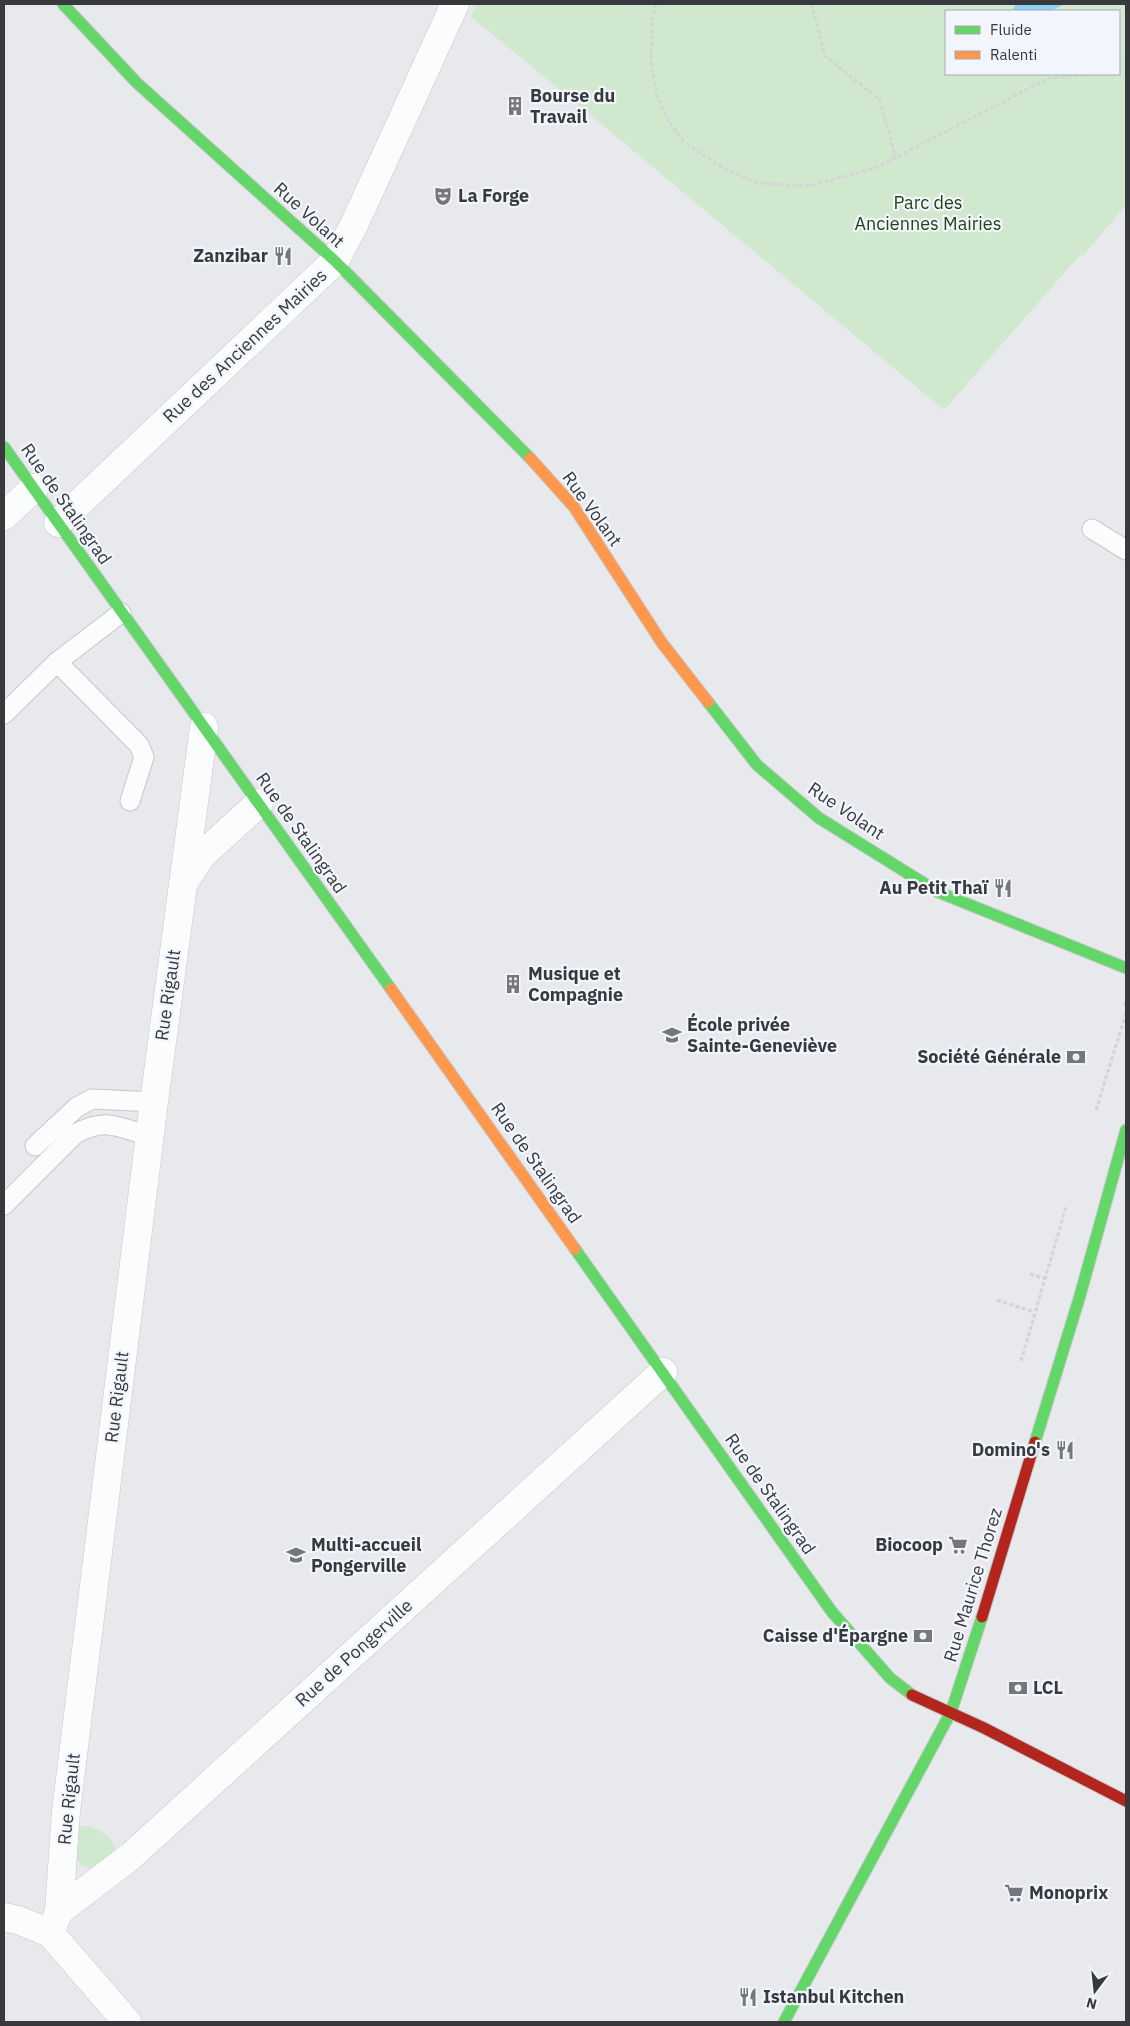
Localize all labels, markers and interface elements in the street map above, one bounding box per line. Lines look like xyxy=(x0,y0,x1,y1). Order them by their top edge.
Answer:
legend xyxy=(945,10,1120,75)
text: Fluide xyxy=(990,20,1032,39)
text: Ralenti xyxy=(990,45,1037,64)
place label: Bourse du Travail xyxy=(530,84,615,128)
building icon: Bourse du Travail xyxy=(504,95,526,117)
street label: Rue Volant xyxy=(269,177,350,252)
place label: La Forge xyxy=(458,184,529,207)
theatre icon: La Forge xyxy=(432,185,454,207)
park label: Parc des Anciennes Mairies xyxy=(854,191,1002,235)
place label: Zanzibar xyxy=(193,244,268,267)
restaurant icon: Zanzibar xyxy=(272,245,294,267)
street label: Rue des Anciennes Mairies xyxy=(158,263,332,428)
street label: Rue de Stalingrad xyxy=(16,439,117,569)
street label: Rue Volant xyxy=(557,467,627,551)
street label: Rue de Stalingrad xyxy=(251,768,352,898)
street label: Rue Volant xyxy=(804,777,889,845)
place label: Au Petit Thaï xyxy=(879,876,989,899)
restaurant icon: Au Petit Thaï xyxy=(992,877,1014,899)
street label: Rue Rigault xyxy=(150,948,185,1042)
place label: Musique et Compagnie xyxy=(528,962,623,1006)
building icon: Musique et Compagnie xyxy=(502,973,524,995)
place label: École privée Sainte-Geneviève xyxy=(687,1012,837,1057)
school or university icon: École privée Sainte-Geneviève xyxy=(661,1024,683,1046)
place label: Société Générale xyxy=(917,1045,1061,1068)
bank icon: Société Générale xyxy=(1065,1046,1087,1068)
street label: Rue de Stalingrad xyxy=(486,1098,587,1228)
street label: Rue Rigault xyxy=(99,1350,134,1444)
street label: Rue de Stalingrad xyxy=(720,1429,821,1559)
place label: Domino's xyxy=(972,1438,1050,1461)
restaurant icon: Domino's xyxy=(1054,1439,1076,1461)
street label: Rue Maurice Thorez xyxy=(938,1505,1007,1665)
place label: Multi-accueil Pongerville xyxy=(311,1533,422,1577)
place label: Biocoop xyxy=(875,1533,943,1556)
supermarket icon: Biocoop xyxy=(947,1534,969,1556)
school or university icon: Multi-accueil Pongerville xyxy=(285,1544,307,1566)
street label: Rue de Pongerville xyxy=(290,1594,417,1711)
place label: Caisse d'Épargne xyxy=(763,1623,908,1647)
bank icon: Caisse d'Épargne xyxy=(912,1625,934,1647)
place label: LCL xyxy=(1033,1676,1063,1699)
bank icon: LCL xyxy=(1007,1677,1029,1699)
street label: Rue Rigault xyxy=(52,1752,85,1846)
place label: Monoprix xyxy=(1029,1881,1108,1904)
supermarket icon: Monoprix xyxy=(1003,1882,1025,1904)
north arrow xyxy=(1070,1966,1120,2016)
place label: Istanbul Kitchen xyxy=(763,1985,904,2008)
restaurant icon: Istanbul Kitchen xyxy=(737,1986,759,2008)
text: N xyxy=(1084,1994,1099,2014)

